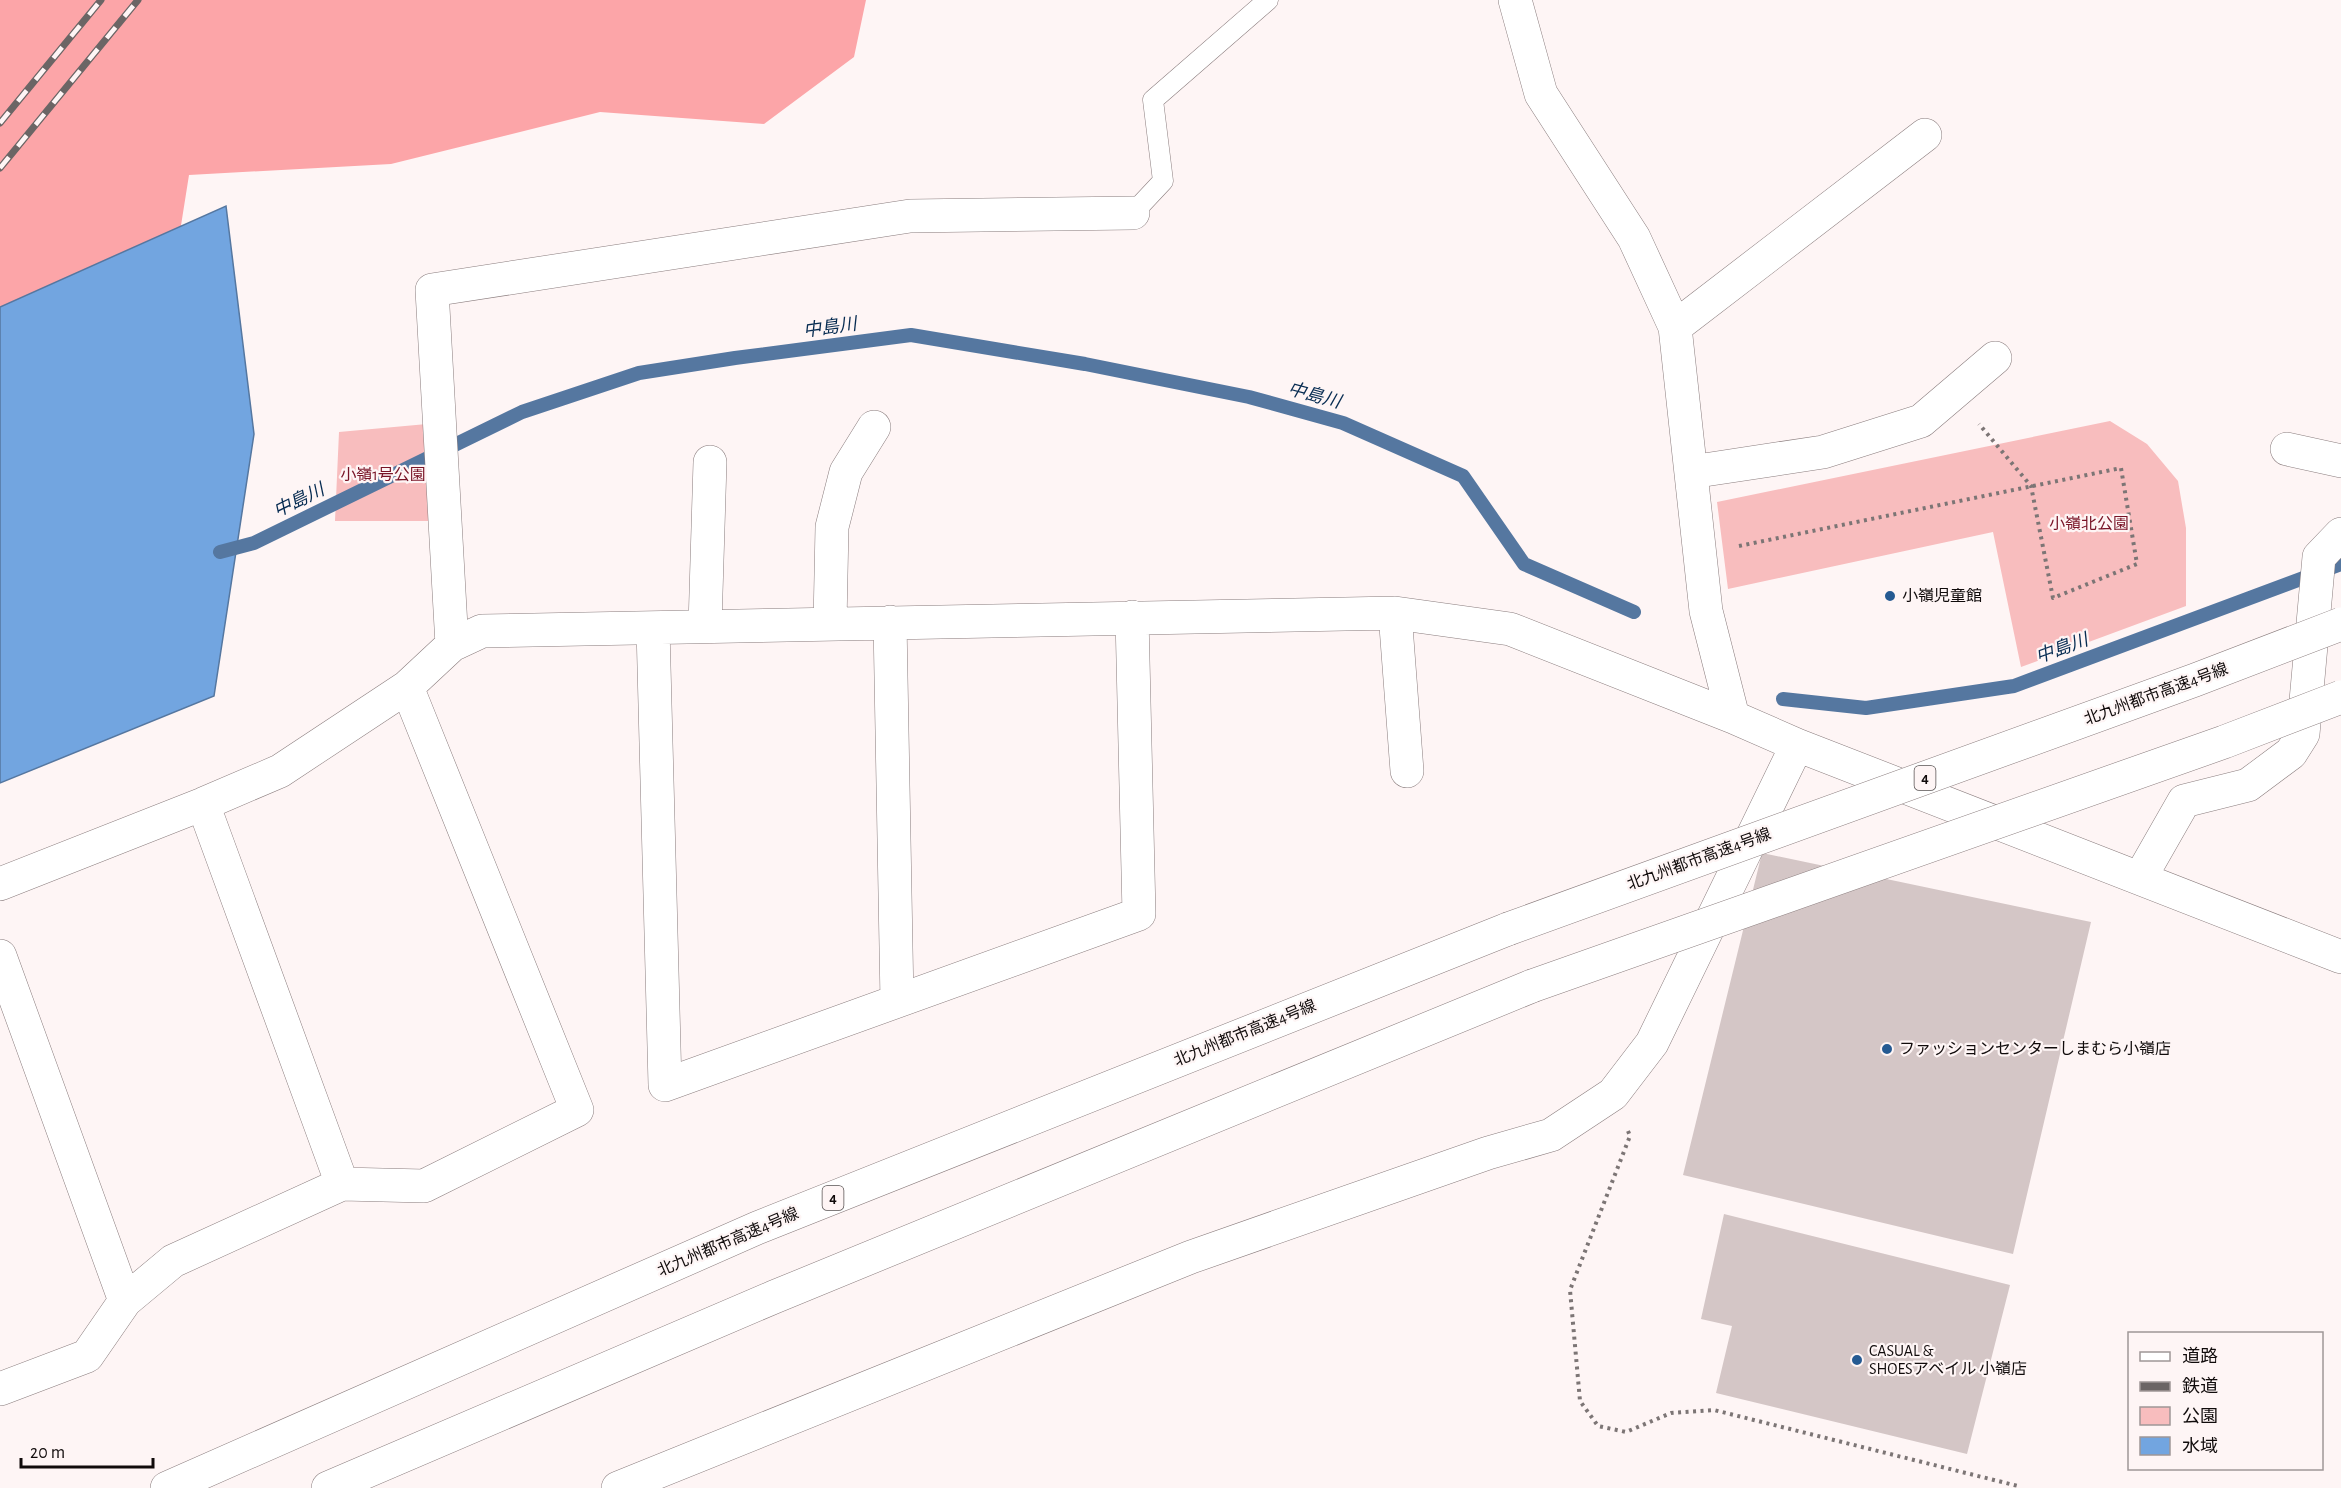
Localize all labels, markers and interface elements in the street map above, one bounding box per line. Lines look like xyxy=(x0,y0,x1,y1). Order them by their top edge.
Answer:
water label: 中島川 xyxy=(802,313,860,341)
water label: 中島川 xyxy=(1286,378,1345,412)
park label: 小嶺1号公園 xyxy=(340,466,426,483)
water label: 中島川 xyxy=(270,478,329,521)
park label: 小嶺北公園 xyxy=(2049,515,2129,532)
place label: 小嶺児童館 xyxy=(1902,588,1982,604)
marker: 小嶺児童館 xyxy=(1883,589,1897,603)
water label: 中島川 xyxy=(2033,629,2092,667)
street label: 北九州都市高速4号線 xyxy=(2082,660,2230,727)
road number: 4 xyxy=(1914,766,1936,790)
street label: 北九州都市高速4号線 xyxy=(1625,825,1773,892)
street label: 北九州都市高速4号線 xyxy=(1171,996,1318,1069)
place label: ファッションセンターしまむら小嶺店 xyxy=(1899,1040,2171,1057)
marker: ファッションセンターしまむら小嶺店 xyxy=(1880,1042,1894,1056)
road number: 4 xyxy=(822,1186,844,1210)
street label: 北九州都市高速4号線 xyxy=(655,1204,801,1279)
legend xyxy=(2128,1332,2323,1470)
place label: CASUAL & SHOESアベイル 小嶺店 xyxy=(1869,1343,2027,1377)
text: 道路 xyxy=(2182,1346,2218,1366)
marker: CASUAL & SHOESアベイル 小嶺店 xyxy=(1850,1353,1864,1367)
text: 鉄道 xyxy=(2182,1376,2218,1396)
text: 公園 xyxy=(2182,1407,2218,1426)
scale bar xyxy=(21,1431,153,1469)
text: 水域 xyxy=(2182,1437,2218,1456)
text: 20 m xyxy=(30,1444,65,1462)

